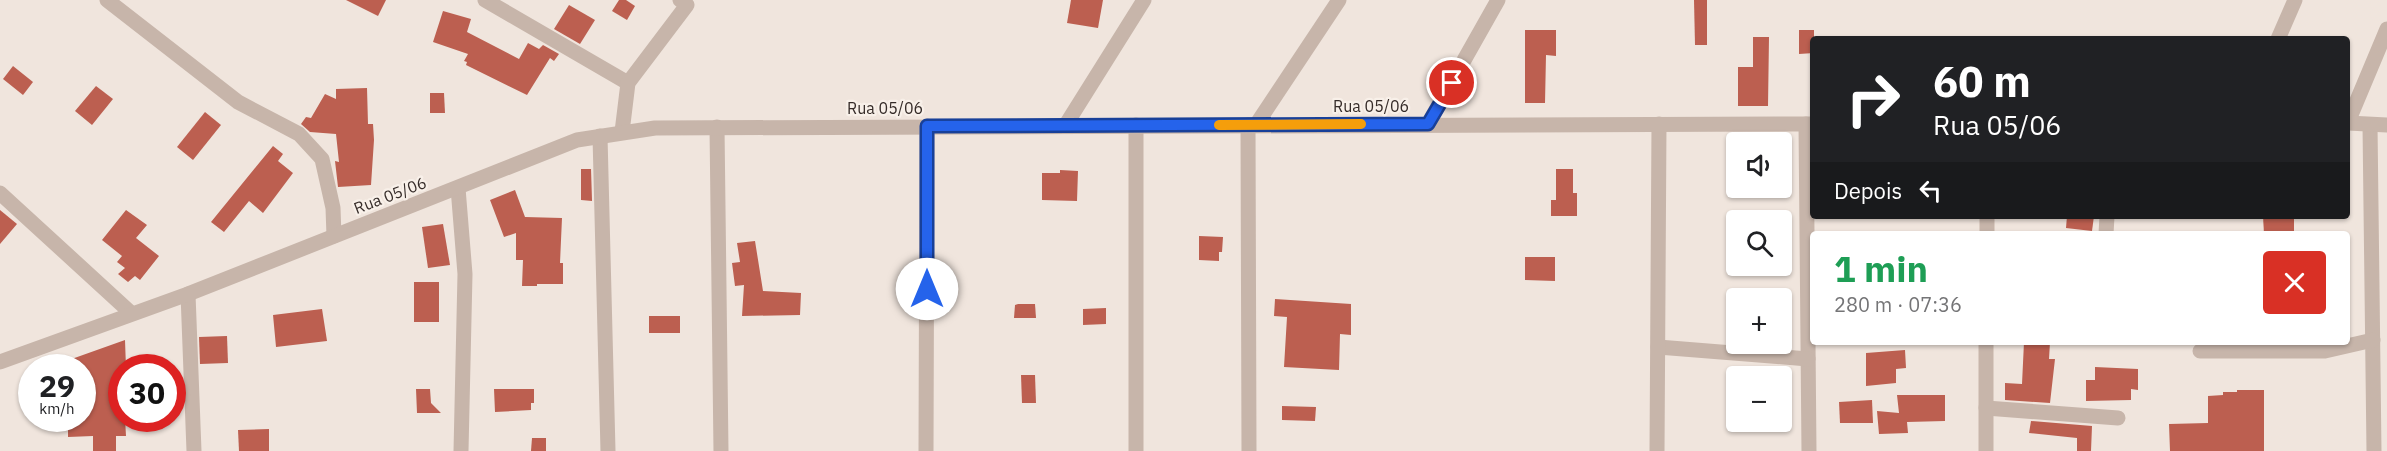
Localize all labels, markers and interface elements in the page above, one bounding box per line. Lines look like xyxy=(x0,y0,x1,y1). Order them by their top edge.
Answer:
text: 60 m xyxy=(1933,54,2031,109)
pin xyxy=(1426,57,1477,108)
icon: right xyxy=(1834,60,1912,138)
icon: arrive xyxy=(1435,66,1468,99)
street label: Rua 05/06 xyxy=(1333,96,1409,116)
street label: Rua 05/06 xyxy=(847,98,923,118)
text: Rua 05/06 xyxy=(1933,107,2062,142)
map controls xyxy=(1726,132,1792,432)
button: sound xyxy=(1726,132,1792,198)
street label: Rua 05/06 xyxy=(351,172,429,218)
icon: left xyxy=(1914,174,1947,207)
text: Depois xyxy=(1834,176,1902,205)
button: search xyxy=(1726,210,1792,276)
text: 1 min xyxy=(1834,245,1928,292)
button: close xyxy=(2263,251,2326,314)
position arrow xyxy=(895,257,959,321)
button: + xyxy=(1726,288,1792,354)
text: 280 m · 07:36 xyxy=(1834,291,1962,318)
speed limit sign: 30 xyxy=(108,354,186,432)
text: 29 xyxy=(39,366,75,405)
button: − xyxy=(1726,366,1792,432)
text: km/h xyxy=(39,399,75,418)

